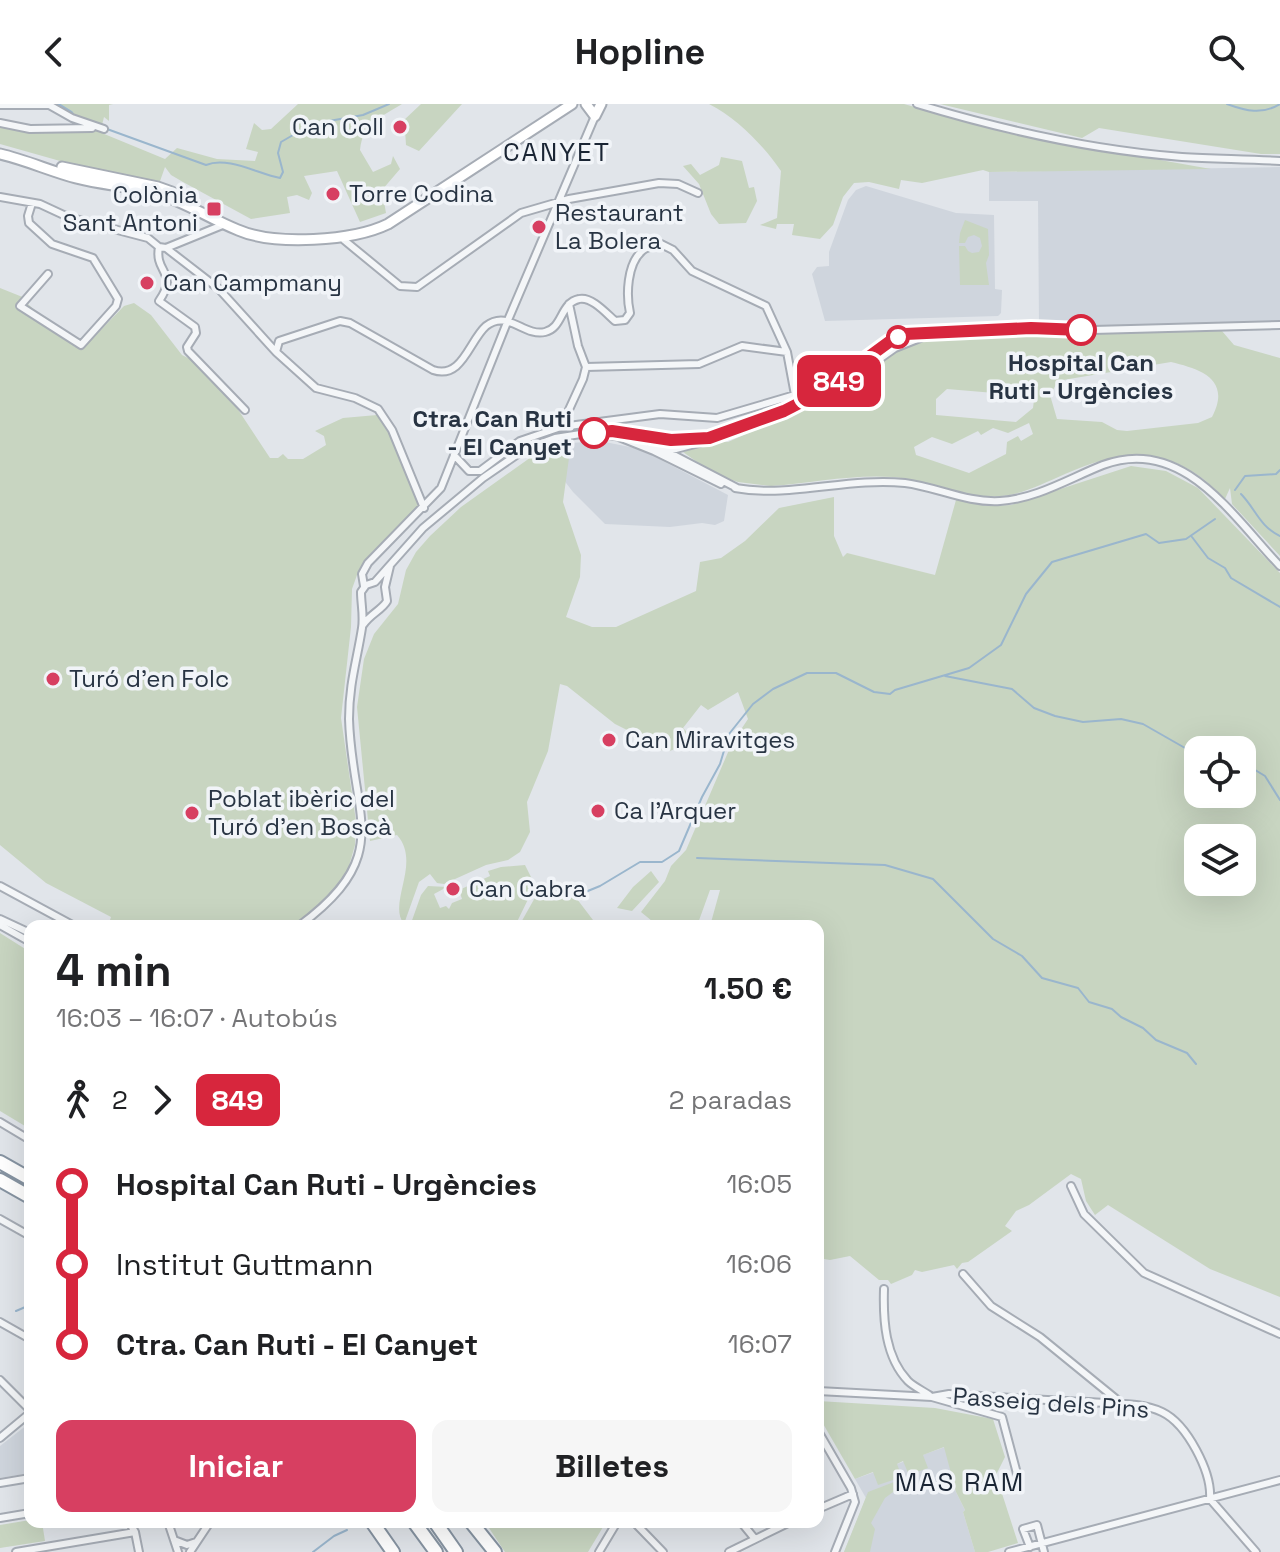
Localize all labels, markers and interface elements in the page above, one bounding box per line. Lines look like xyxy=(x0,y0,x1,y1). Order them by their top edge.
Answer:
text: Hopline xyxy=(575,29,705,75)
icon: back xyxy=(32,30,76,74)
icon: search xyxy=(1204,30,1248,74)
place label: Can Coll xyxy=(292,111,384,142)
marker: Can Coll xyxy=(391,118,409,136)
district label: CANYET xyxy=(503,135,611,169)
place label: Torre Codina xyxy=(349,178,494,209)
place label: Colònia Sant Antoni xyxy=(63,179,198,238)
marker: Torre Codina xyxy=(324,185,342,203)
place label: Restaurant La Bolera xyxy=(555,197,684,256)
marker: Colònia Sant Antoni xyxy=(205,200,223,218)
marker: Restaurant La Bolera xyxy=(530,218,548,236)
place label: Can Campmany xyxy=(163,267,342,298)
marker: Can Campmany xyxy=(138,274,156,292)
marker: Hospital Can Ruti - Urgències xyxy=(1066,315,1096,345)
unlabelled marker xyxy=(887,326,909,348)
place label: Hospital Can Ruti - Urgències xyxy=(989,347,1173,406)
line badge: 849 xyxy=(793,355,885,407)
text: 849 xyxy=(813,363,865,399)
place label: Ctra. Can Ruti - El Canyet xyxy=(412,403,572,462)
marker: Ctra. Can Ruti - El Canyet xyxy=(579,418,609,448)
place label: Turó d'en Folc xyxy=(69,663,229,694)
marker: Turó d'en Folc xyxy=(44,670,62,688)
place label: Can Miravitges xyxy=(625,724,795,755)
marker: Can Miravitges xyxy=(600,731,618,749)
map controls xyxy=(1184,736,1256,896)
button: locate xyxy=(1184,736,1256,808)
place label: Poblat ibèric del Turó d'en Boscà xyxy=(208,783,395,842)
place label: Ca l'Arquer xyxy=(614,795,736,826)
marker: Ca l'Arquer xyxy=(589,802,607,820)
marker: Poblat ibèric del Turó d'en Boscà xyxy=(183,804,201,822)
button: layers xyxy=(1184,824,1256,896)
place label: Can Cabra xyxy=(469,873,586,904)
marker: Can Cabra xyxy=(444,880,462,898)
text: 4 min xyxy=(56,943,172,999)
text: 1.50 € xyxy=(704,969,792,1008)
text: 16:03 – 16:07 · Autobús xyxy=(56,1001,338,1035)
icon: walk xyxy=(56,1078,100,1122)
icon: forward xyxy=(140,1078,184,1122)
text: 849 xyxy=(212,1082,264,1118)
text: 2 xyxy=(112,1083,128,1117)
text: 2 paradas xyxy=(669,1083,792,1117)
text: Hospital Can Ruti - Urgències xyxy=(116,1165,537,1204)
text: 16:05 xyxy=(726,1167,792,1201)
text: Institut Guttmann xyxy=(116,1245,373,1284)
text: 16:06 xyxy=(726,1247,792,1281)
text: Ctra. Can Ruti - El Canyet xyxy=(116,1325,478,1364)
text: 16:07 xyxy=(728,1327,792,1361)
street label: Passeig dels Pins xyxy=(952,1380,1150,1425)
button: Iniciar xyxy=(56,1420,416,1512)
button: Billetes xyxy=(432,1420,792,1512)
district label: MAS RAM xyxy=(895,1465,1025,1499)

